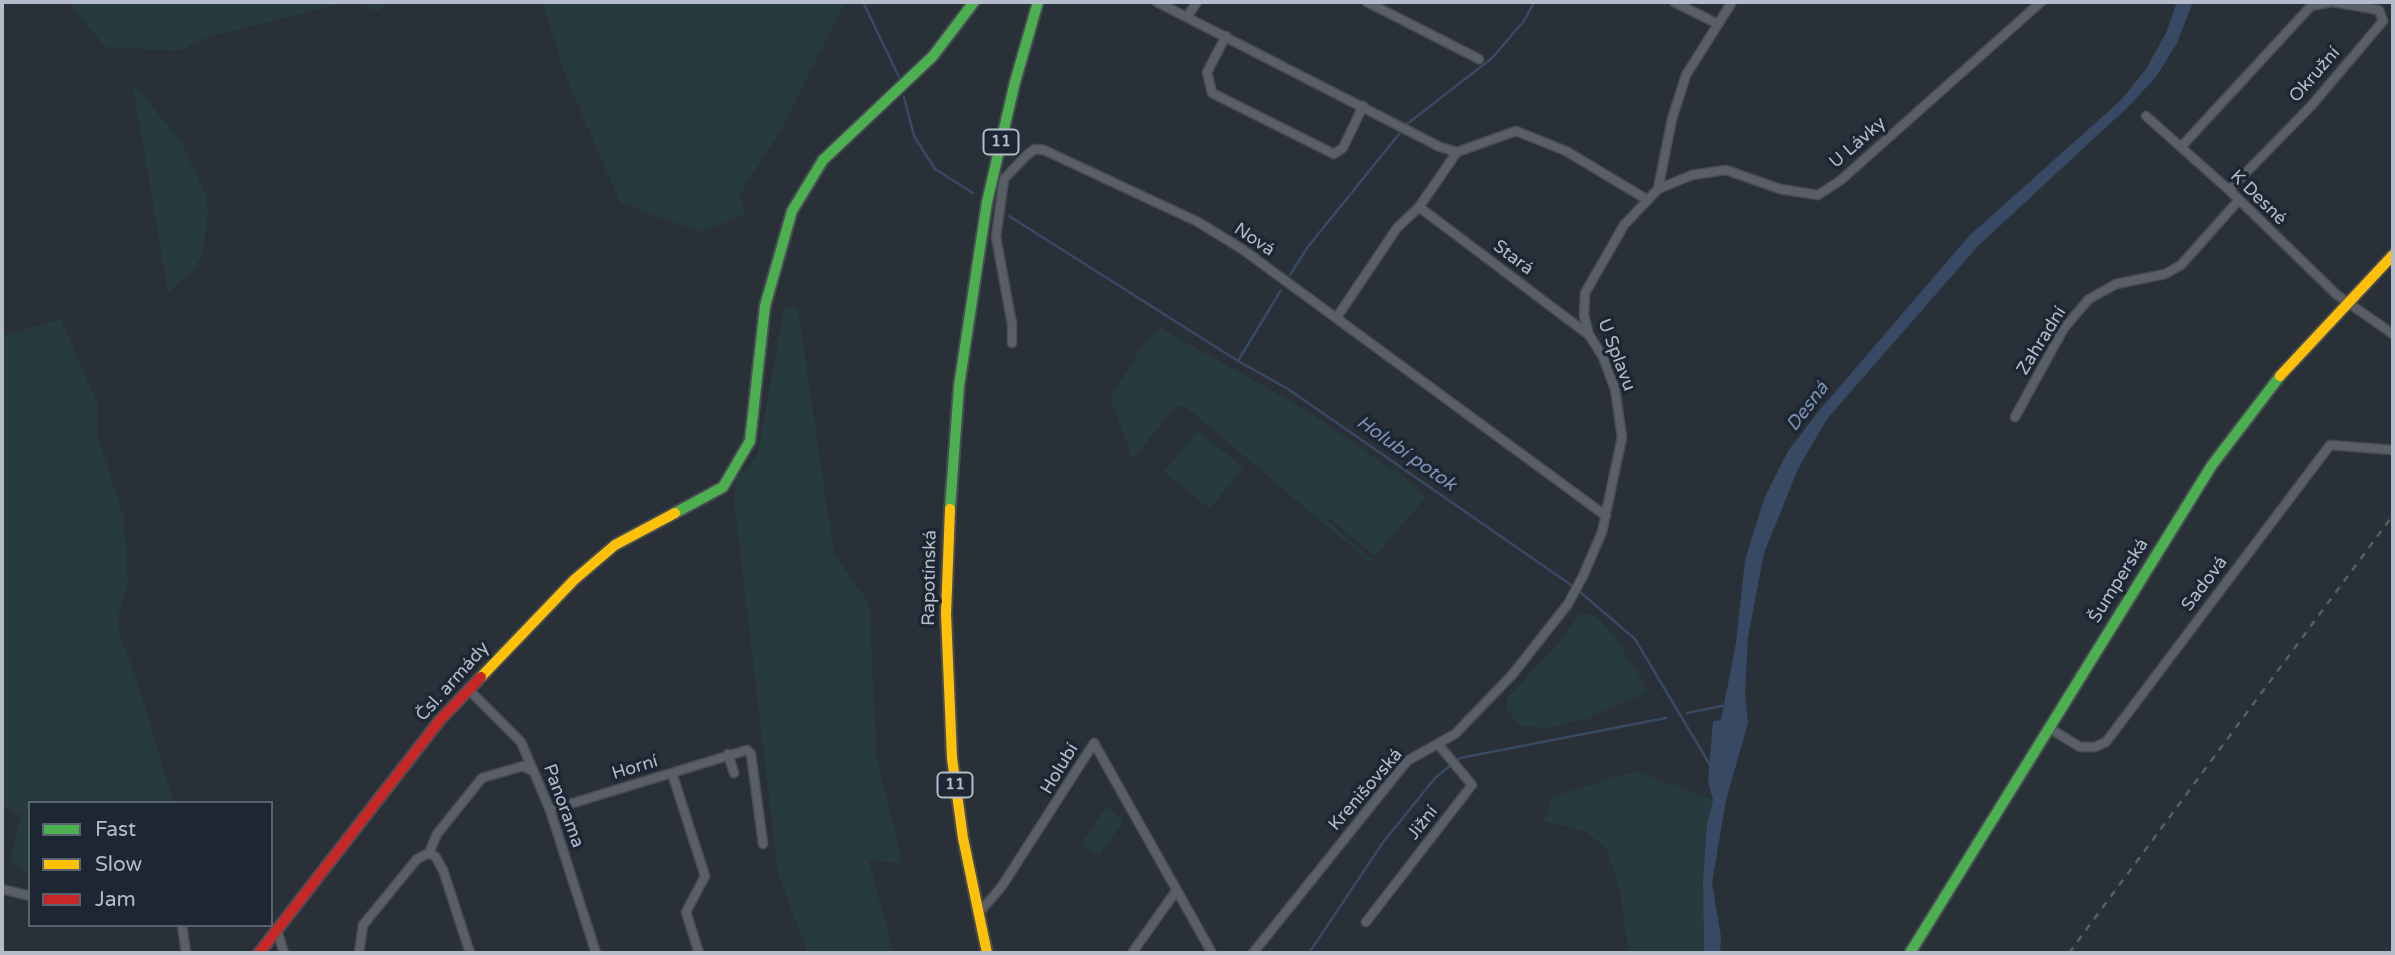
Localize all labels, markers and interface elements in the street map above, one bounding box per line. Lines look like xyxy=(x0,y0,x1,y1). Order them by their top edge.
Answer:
street label: Okružní xyxy=(2285,43,2345,107)
street label: U Lávky xyxy=(1825,113,1891,173)
road number: 11 xyxy=(984,130,1018,154)
street label: K Desné xyxy=(2225,166,2291,230)
street label: Nová xyxy=(1229,219,1279,261)
street label: Stará xyxy=(1489,236,1537,280)
street label: Zahradní xyxy=(2013,303,2071,379)
street label: U Splavu xyxy=(1592,316,1640,394)
water label: Desná xyxy=(1782,378,1834,436)
water label: Holubí potok xyxy=(1352,411,1460,497)
street label: Rapotínská xyxy=(918,530,942,626)
street label: Šumperská xyxy=(2085,535,2153,627)
street label: Sadová xyxy=(2177,552,2233,616)
street label: Čsl. armády xyxy=(412,638,494,726)
street label: Holubí xyxy=(1036,740,1084,798)
street label: Krenišovská xyxy=(1324,745,1408,835)
street label: Horní xyxy=(610,751,660,785)
street label: Panorama xyxy=(538,761,588,851)
road number: 11 xyxy=(937,772,972,798)
legend xyxy=(28,801,273,927)
street label: Jižní xyxy=(1403,802,1443,844)
text: Fast xyxy=(95,817,136,842)
text: Slow xyxy=(95,852,142,877)
text: Jam xyxy=(95,887,136,912)

